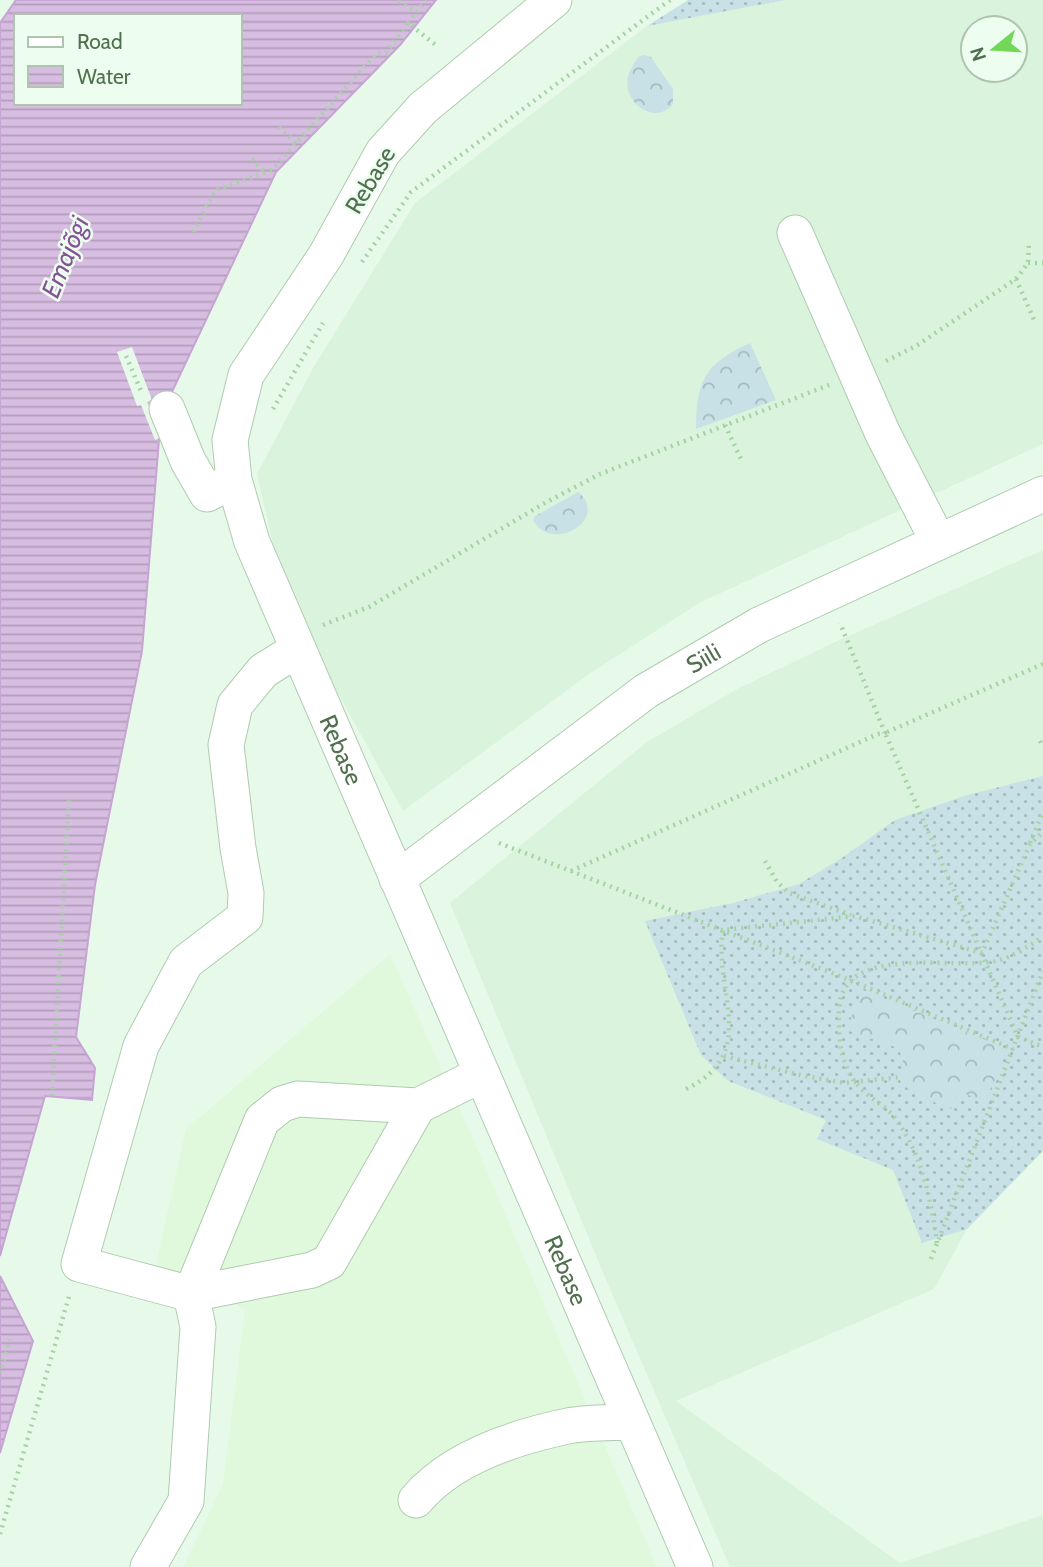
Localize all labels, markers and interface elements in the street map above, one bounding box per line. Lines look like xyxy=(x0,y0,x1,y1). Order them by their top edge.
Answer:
legend xyxy=(14,14,242,105)
north arrow xyxy=(959,14,1029,84)
text: Road xyxy=(77,29,123,54)
text: N xyxy=(965,44,991,64)
text: Water xyxy=(77,64,131,89)
street label: Rebase xyxy=(339,141,401,219)
water label: Emajõgi xyxy=(34,211,96,302)
street label: Siili xyxy=(681,636,725,679)
street label: Rebase xyxy=(314,710,370,789)
street label: Rebase xyxy=(539,1231,595,1309)

